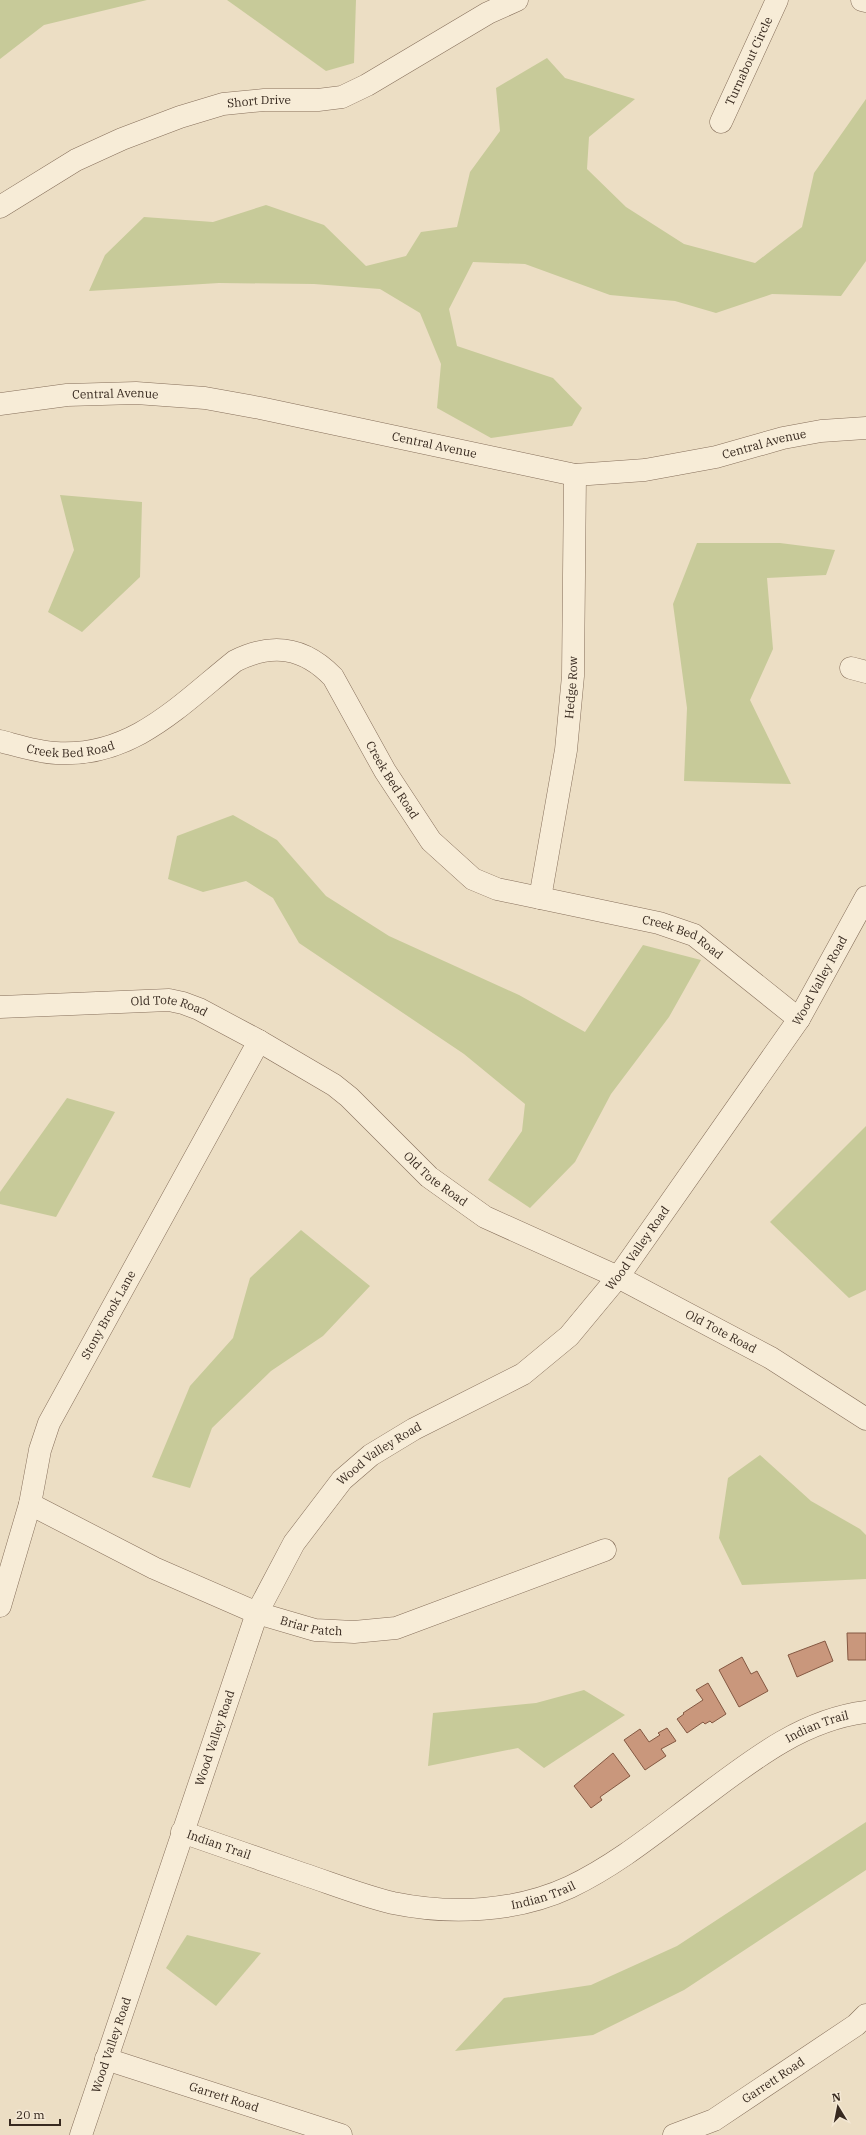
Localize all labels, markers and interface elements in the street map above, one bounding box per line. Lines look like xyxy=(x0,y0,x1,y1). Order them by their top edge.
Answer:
street label: Turnabout Circle xyxy=(722,14,775,108)
street label: Short Drive xyxy=(226,92,291,111)
street label: Central Avenue xyxy=(72,385,159,402)
street label: Central Avenue xyxy=(720,426,807,462)
street label: Central Avenue xyxy=(391,428,478,461)
street label: Hedge Row xyxy=(561,655,580,720)
street label: Creek Bed Road xyxy=(25,737,116,760)
street label: Creek Bed Road xyxy=(363,738,422,821)
street label: Creek Bed Road xyxy=(641,912,726,962)
street label: Wood Valley Road xyxy=(789,933,850,1028)
street label: Old Tote Road xyxy=(130,992,210,1019)
street label: Old Tote Road xyxy=(401,1148,471,1209)
street label: Wood Valley Road xyxy=(602,1203,672,1293)
street label: Stony Brook Lane xyxy=(77,1267,139,1362)
street label: Old Tote Road xyxy=(683,1306,759,1356)
street label: Wood Valley Road xyxy=(333,1419,424,1488)
street label: Briar Patch xyxy=(278,1612,343,1638)
street label: Wood Valley Road xyxy=(191,1688,238,1788)
street label: Indian Trail xyxy=(783,1707,850,1746)
street label: Indian Trail xyxy=(185,1826,253,1862)
street label: Indian Trail xyxy=(510,1877,578,1912)
street label: Wood Valley Road xyxy=(88,1995,134,2095)
street label: Garrett Road xyxy=(739,2054,807,2106)
street label: Garrett Road xyxy=(187,2078,261,2115)
north arrow xyxy=(818,2087,858,2127)
text: N xyxy=(831,2089,842,2105)
scale bar xyxy=(10,2101,60,2127)
text: 20 m xyxy=(16,2107,45,2122)

